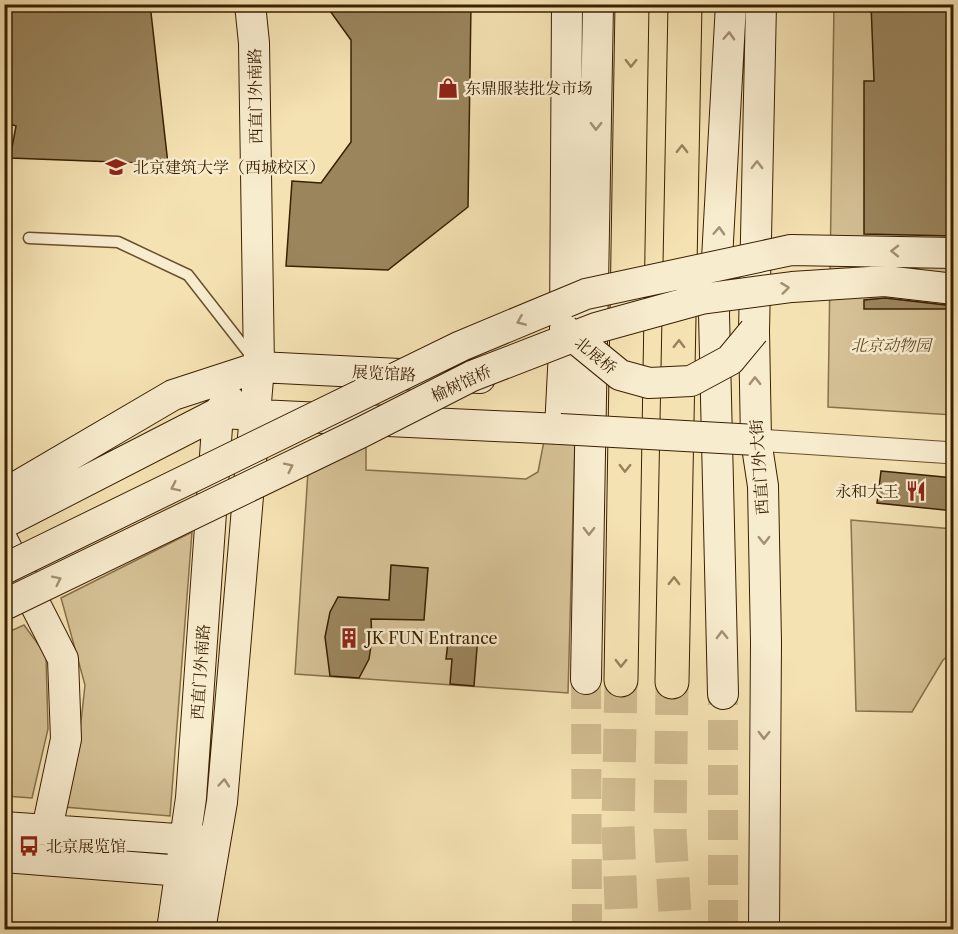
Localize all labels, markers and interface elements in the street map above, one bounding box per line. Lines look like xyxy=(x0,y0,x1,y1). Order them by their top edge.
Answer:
one-way arrow xyxy=(723,31,736,40)
street label: 西直门外南路 xyxy=(244,48,266,144)
one-way arrow xyxy=(625,58,637,67)
shop icon: 东鼎服装批发市场 xyxy=(436,76,460,100)
place label: 东鼎服装批发市场 xyxy=(465,78,593,98)
one-way arrow xyxy=(590,121,602,130)
one-way arrow xyxy=(676,145,688,154)
school or university icon: 北京建筑大学（西城校区） xyxy=(104,155,128,179)
place label: 北京建筑大学（西城校区） xyxy=(133,157,325,177)
one-way arrow xyxy=(751,161,764,170)
one-way arrow xyxy=(712,226,725,235)
one-way arrow xyxy=(891,245,900,258)
one-way arrow xyxy=(781,282,790,295)
one-way arrow xyxy=(517,314,528,326)
street label: 北展桥 xyxy=(571,332,621,378)
park label: 北京动物园 xyxy=(851,335,934,355)
one-way arrow xyxy=(672,340,685,349)
street label: 榆树馆桥 xyxy=(428,360,494,406)
street label: 展览馆路 xyxy=(352,361,416,385)
one-way arrow xyxy=(748,377,761,386)
street label: 西直门外大街 xyxy=(746,418,772,516)
one-way arrow xyxy=(283,463,294,475)
one-way arrow xyxy=(618,463,631,472)
one-way arrow xyxy=(170,479,181,491)
restaurant icon: 永和大王 xyxy=(904,479,928,503)
place label: 永和大王 xyxy=(835,481,899,501)
one-way arrow xyxy=(583,526,595,535)
one-way arrow xyxy=(758,535,770,544)
one-way arrow xyxy=(51,575,62,587)
one-way arrow xyxy=(668,577,680,586)
street label: 西直门外南路 xyxy=(187,623,213,721)
building icon: JK FUN Entrance xyxy=(337,626,361,650)
place label: JK FUN Entrance xyxy=(363,628,498,648)
one-way arrow xyxy=(716,631,729,640)
one-way arrow xyxy=(615,658,627,667)
one-way arrow xyxy=(758,730,770,739)
one-way arrow xyxy=(217,779,230,788)
bus stop icon: 北京展览馆 xyxy=(17,834,41,858)
place label: 北京展览馆 xyxy=(46,836,126,856)

